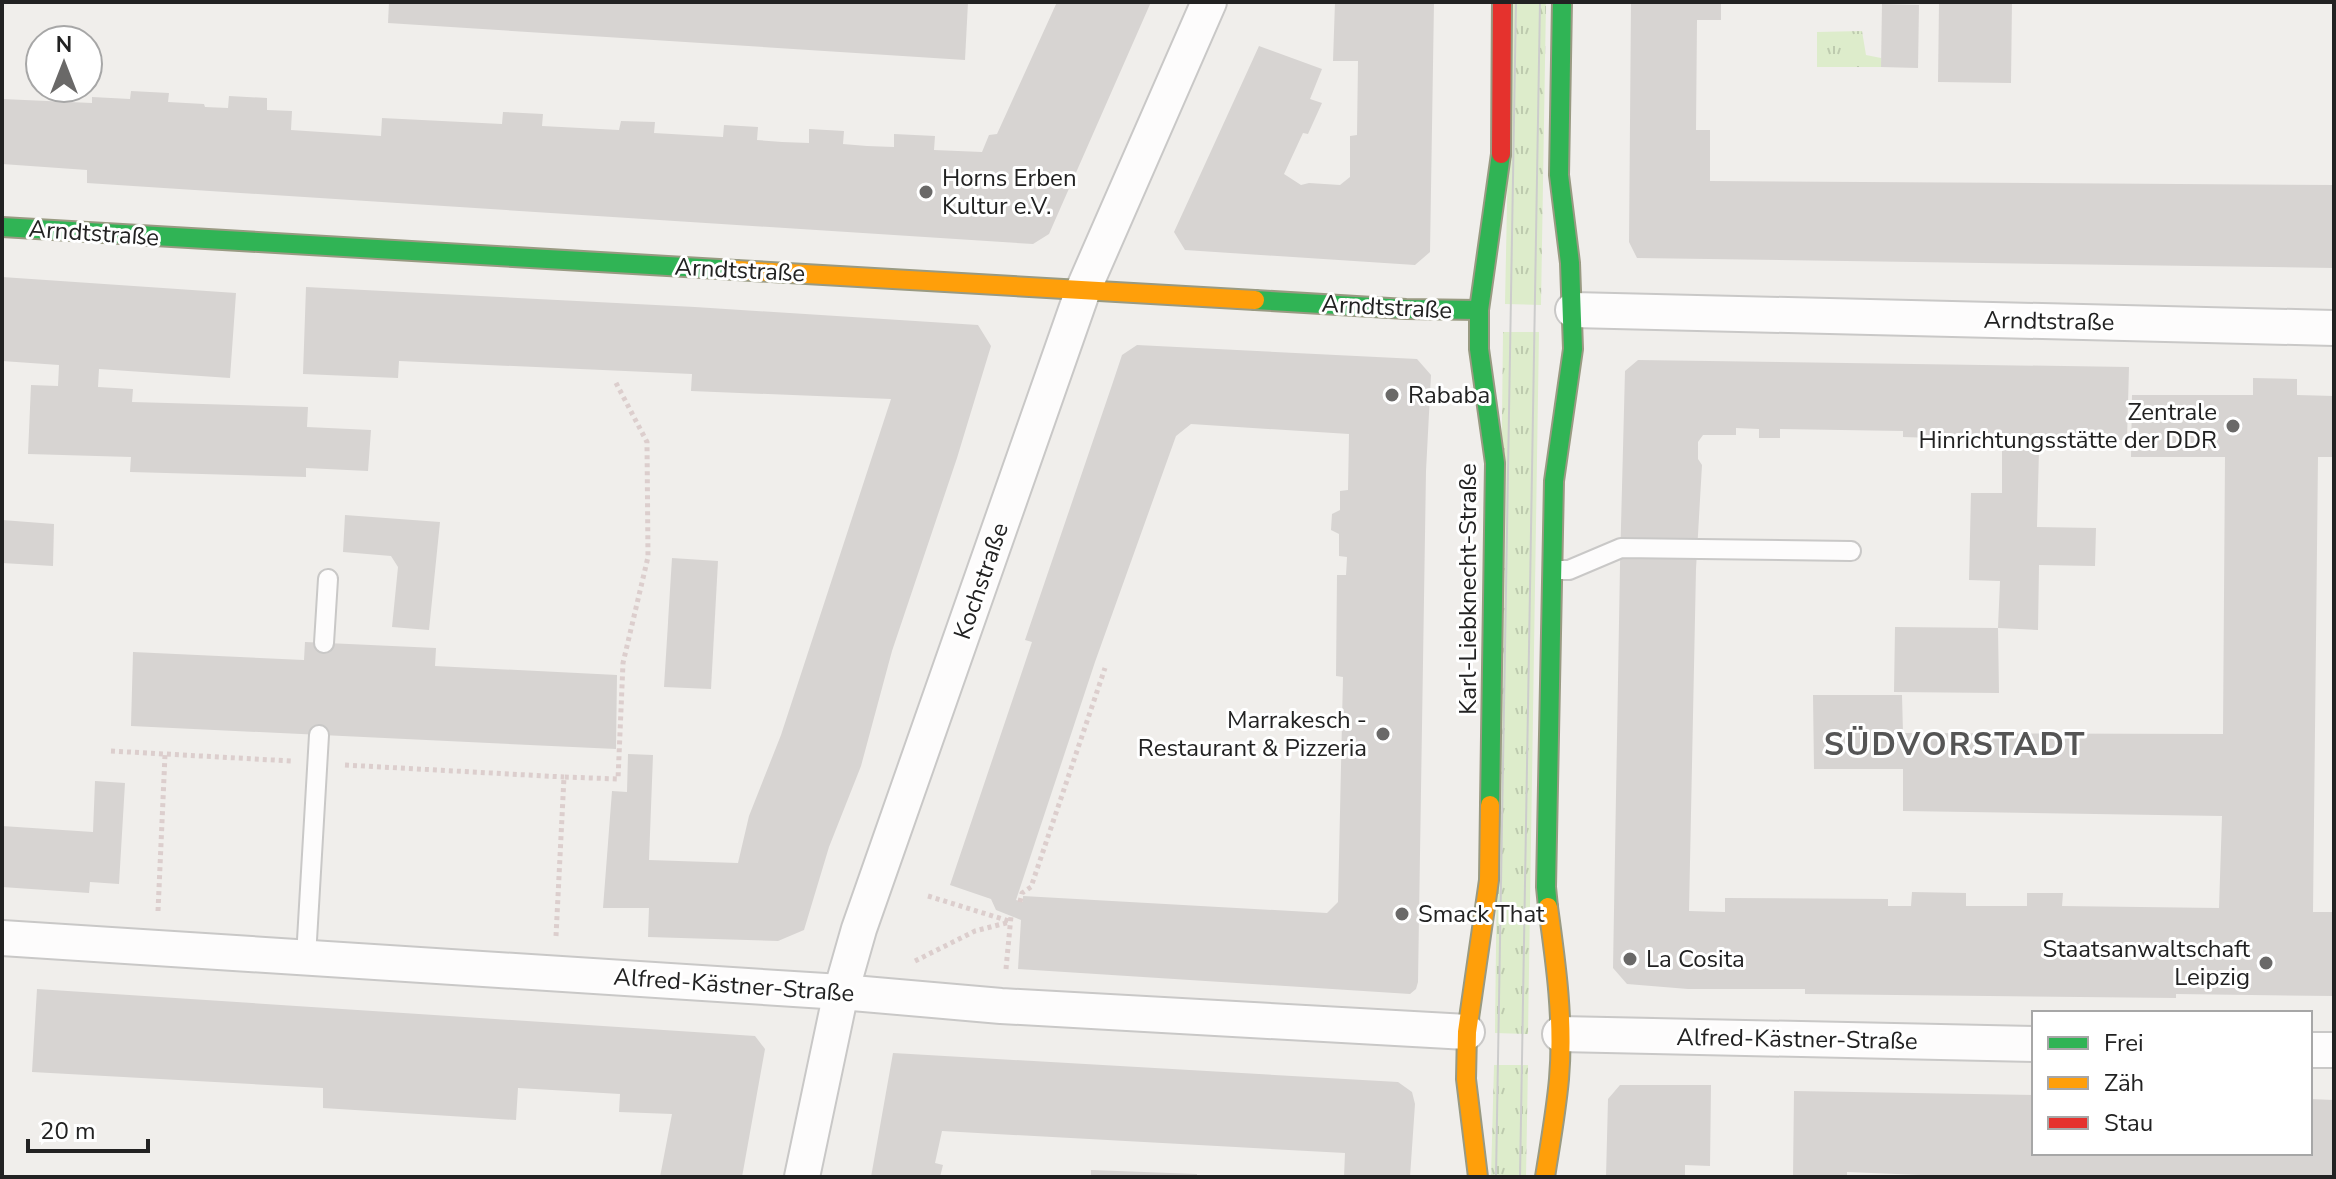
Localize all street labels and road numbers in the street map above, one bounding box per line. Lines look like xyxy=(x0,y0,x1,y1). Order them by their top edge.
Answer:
street label: Arndtstraße xyxy=(28,212,160,254)
street label: Arndtstraße xyxy=(674,251,806,289)
street label: Arndtstraße xyxy=(1321,288,1453,326)
street label: Arndtstraße xyxy=(1983,304,2115,338)
street label: Karl-Liebknecht-Straße xyxy=(1452,463,1484,715)
street label: Kochstraße xyxy=(946,518,1016,644)
street label: Alfred-Kästner-Straße xyxy=(613,961,855,1009)
street label: Alfred-Kästner-Straße xyxy=(1676,1021,1918,1057)

